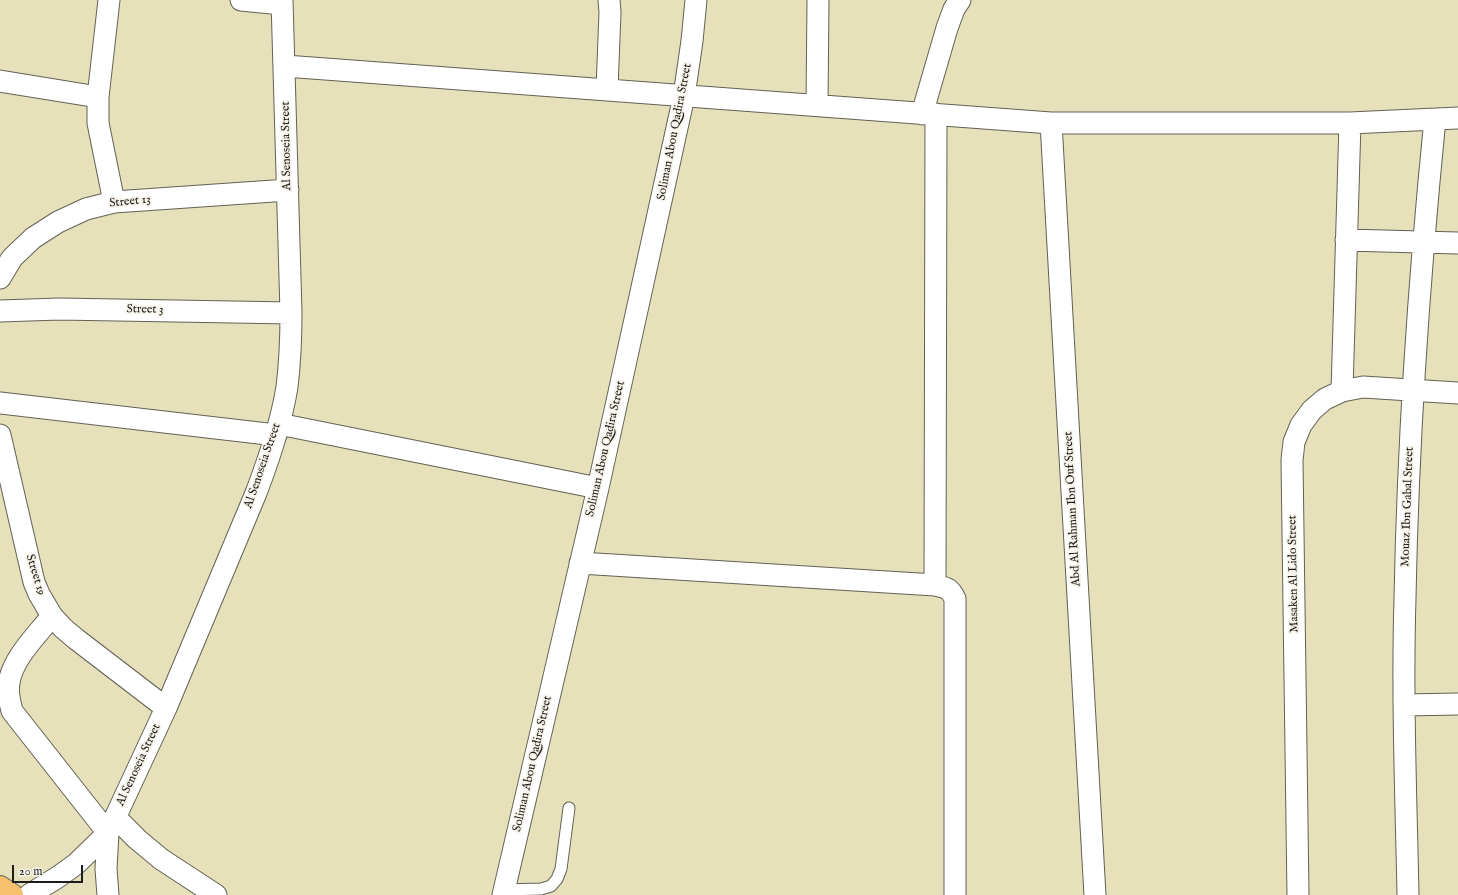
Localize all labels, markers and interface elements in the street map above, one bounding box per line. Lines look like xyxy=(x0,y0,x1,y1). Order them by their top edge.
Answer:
street label: Soliman Abou Qadira Street xyxy=(655,62,695,202)
street label: Al Senoseia Street xyxy=(279,101,295,191)
street label: Street 13 xyxy=(109,193,151,211)
street label: Street 3 xyxy=(126,302,164,318)
street label: Soliman Abou Qadira Street xyxy=(583,380,629,518)
street label: Al Senoseia Street xyxy=(242,422,284,510)
street label: Abd Al Rahman Ibn Ouf Street xyxy=(1062,431,1084,587)
street label: Mouaz Ibn Gabal Street xyxy=(1399,447,1417,567)
street label: Masaken Al Lido Street xyxy=(1286,515,1302,633)
street label: Street 19 xyxy=(22,553,48,597)
street label: Soliman Abou Qadira Street xyxy=(510,695,556,833)
street label: Al Senoseia Street xyxy=(114,722,164,808)
scale bar xyxy=(14,857,85,883)
text: 20 m xyxy=(19,864,42,879)

